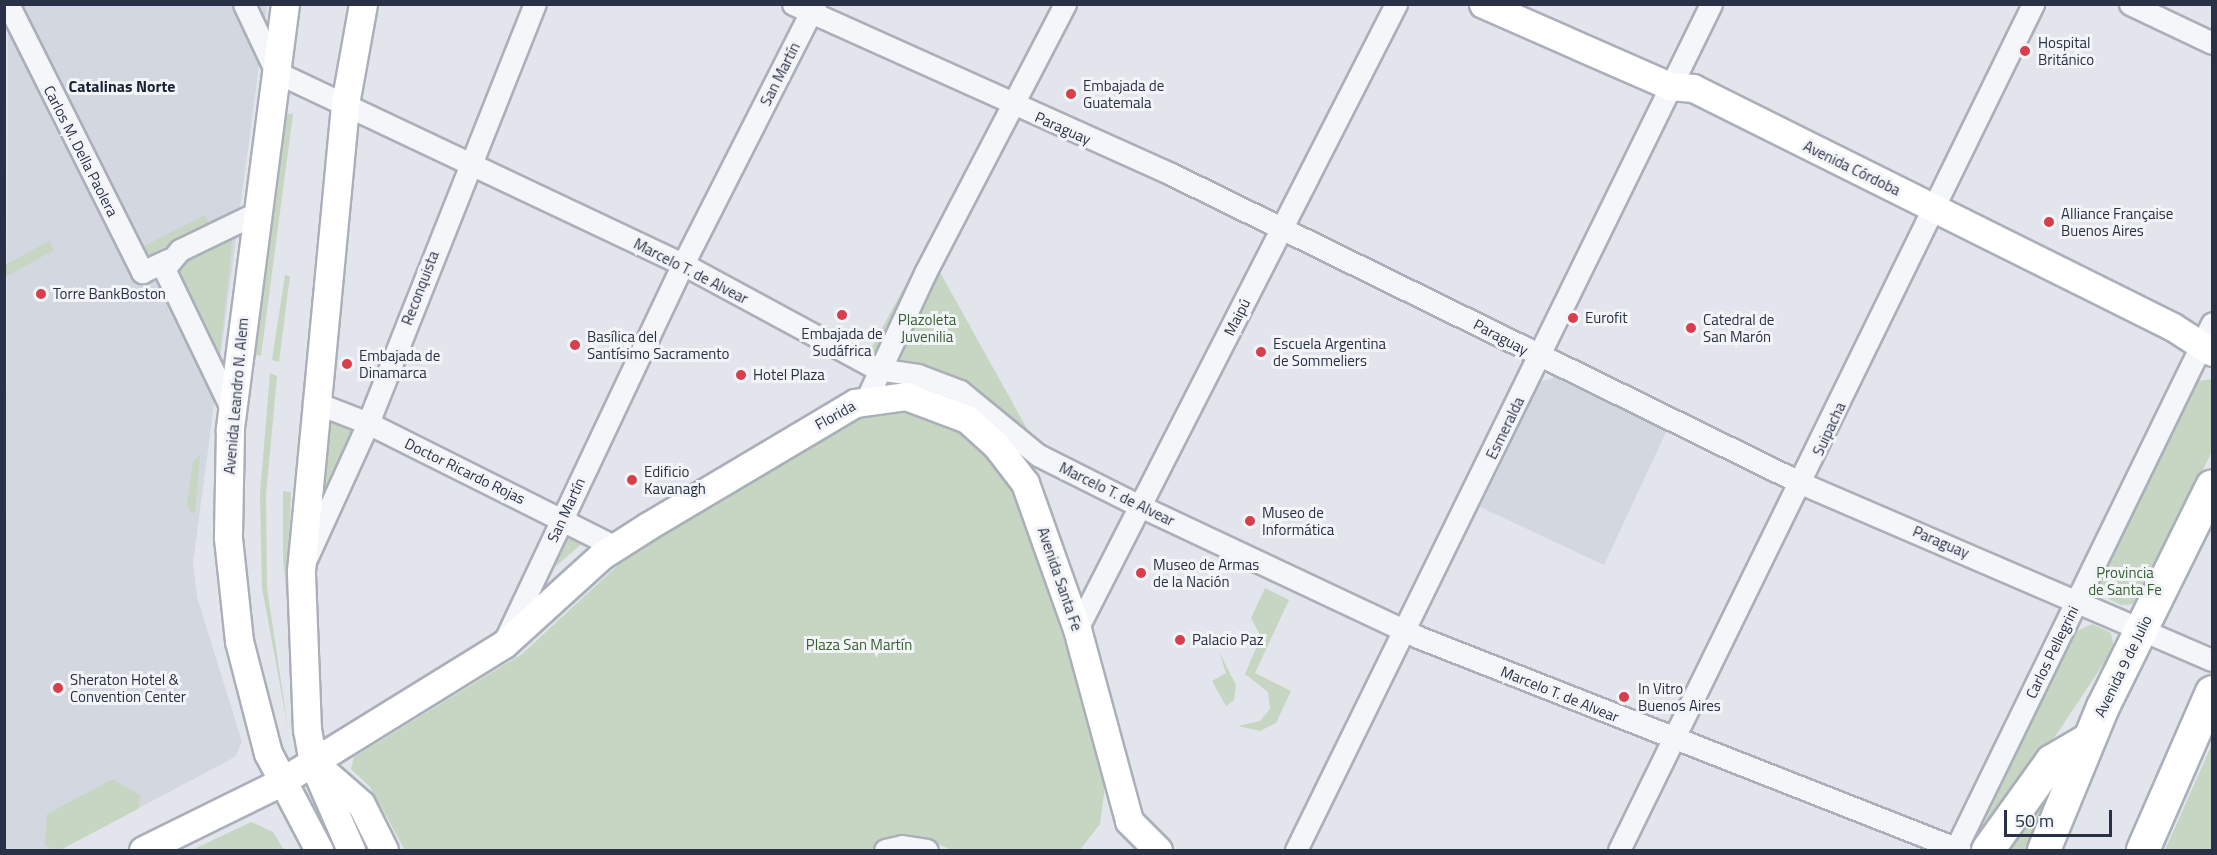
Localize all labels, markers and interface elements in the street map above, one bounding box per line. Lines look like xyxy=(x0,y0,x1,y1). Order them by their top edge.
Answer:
place label: Hospital Británico xyxy=(2038,33,2094,68)
street label: San Martín xyxy=(756,39,804,109)
marker: Hospital Británico xyxy=(2016,42,2034,60)
district label: Catalinas Norte xyxy=(69,76,175,96)
place label: Embajada de Guatemala xyxy=(1083,76,1164,111)
street label: Carlos M. Della Paolera xyxy=(40,82,122,220)
marker: Embajada de Guatemala xyxy=(1064,87,1078,101)
street label: Paraguay xyxy=(1032,108,1094,148)
street label: Avenida Córdoba xyxy=(1801,137,1903,199)
place label: Alliance Française Buenos Aires xyxy=(2061,204,2173,239)
marker: Alliance Française Buenos Aires xyxy=(2042,215,2056,229)
street label: Marcelo T. de Alvear xyxy=(631,234,751,308)
street label: Reconquista xyxy=(398,248,442,328)
place label: Torre BankBoston xyxy=(53,285,166,303)
marker: Torre BankBoston xyxy=(34,287,48,301)
street label: Maipú xyxy=(1220,295,1254,339)
marker: Embajada de Sudáfrica xyxy=(835,308,849,322)
place label: Eurofit xyxy=(1585,309,1628,327)
park label: Plazoleta Juvenilia xyxy=(898,310,956,345)
place label: Catedral de San Marón xyxy=(1703,310,1774,345)
marker: Eurofit xyxy=(1566,311,1580,325)
street label: Paraguay xyxy=(1471,315,1531,359)
street label: Avenida Leandro N. Alem xyxy=(220,317,252,475)
marker: Catedral de San Marón xyxy=(1684,321,1698,335)
place label: Embajada de Sudáfrica xyxy=(801,324,883,359)
place label: Basílica del Santísimo Sacramento xyxy=(587,327,729,362)
place label: Escuela Argentina de Sommeliers xyxy=(1273,334,1386,369)
marker: Basílica del Santísimo Sacramento xyxy=(568,338,582,352)
marker: Escuela Argentina de Sommeliers xyxy=(1254,345,1268,359)
place label: Embajada de Dinamarca xyxy=(359,346,440,381)
marker: Embajada de Dinamarca xyxy=(340,357,354,371)
place label: Hotel Plaza xyxy=(753,366,825,384)
marker: Hotel Plaza xyxy=(734,368,748,382)
street label: Esmeralda xyxy=(1482,394,1528,462)
street label: Florida xyxy=(812,397,858,433)
street label: Suipacha xyxy=(1809,399,1849,459)
street label: Doctor Ricardo Rojas xyxy=(402,434,528,508)
street label: Marcelo T. de Alvear xyxy=(1056,458,1178,530)
place label: Edificio Kavanagh xyxy=(644,462,706,497)
marker: Edificio Kavanagh xyxy=(625,473,639,487)
street label: San Martín xyxy=(543,475,589,545)
place label: Museo de Informática xyxy=(1262,503,1334,538)
marker: Museo de Informática xyxy=(1243,514,1257,528)
street label: Paraguay xyxy=(1910,522,1972,562)
street label: Avenida Santa Fe xyxy=(1034,525,1086,633)
place label: Museo de Armas de la Nación xyxy=(1153,555,1259,590)
park label: Provincia de Santa Fe xyxy=(2088,563,2162,598)
marker: Museo de Armas de la Nación xyxy=(1134,566,1148,580)
street label: Carlos Pellegrini xyxy=(2022,603,2082,701)
street label: Avenida 9 de Julio xyxy=(2091,612,2155,720)
place label: Palacio Paz xyxy=(1192,631,1264,649)
marker: Palacio Paz xyxy=(1173,633,1187,647)
park label: Plaza San Martín xyxy=(806,636,912,654)
street label: Marcelo T. de Alvear xyxy=(1498,662,1622,726)
place label: Sheraton Hotel & Convention Center xyxy=(70,670,186,705)
place label: In Vitro Buenos Aires xyxy=(1638,679,1721,714)
marker: Sheraton Hotel & Convention Center xyxy=(51,681,65,695)
marker: In Vitro Buenos Aires xyxy=(1615,688,1633,706)
scale bar xyxy=(2007,798,2115,836)
text: 50 m xyxy=(2015,807,2054,834)

